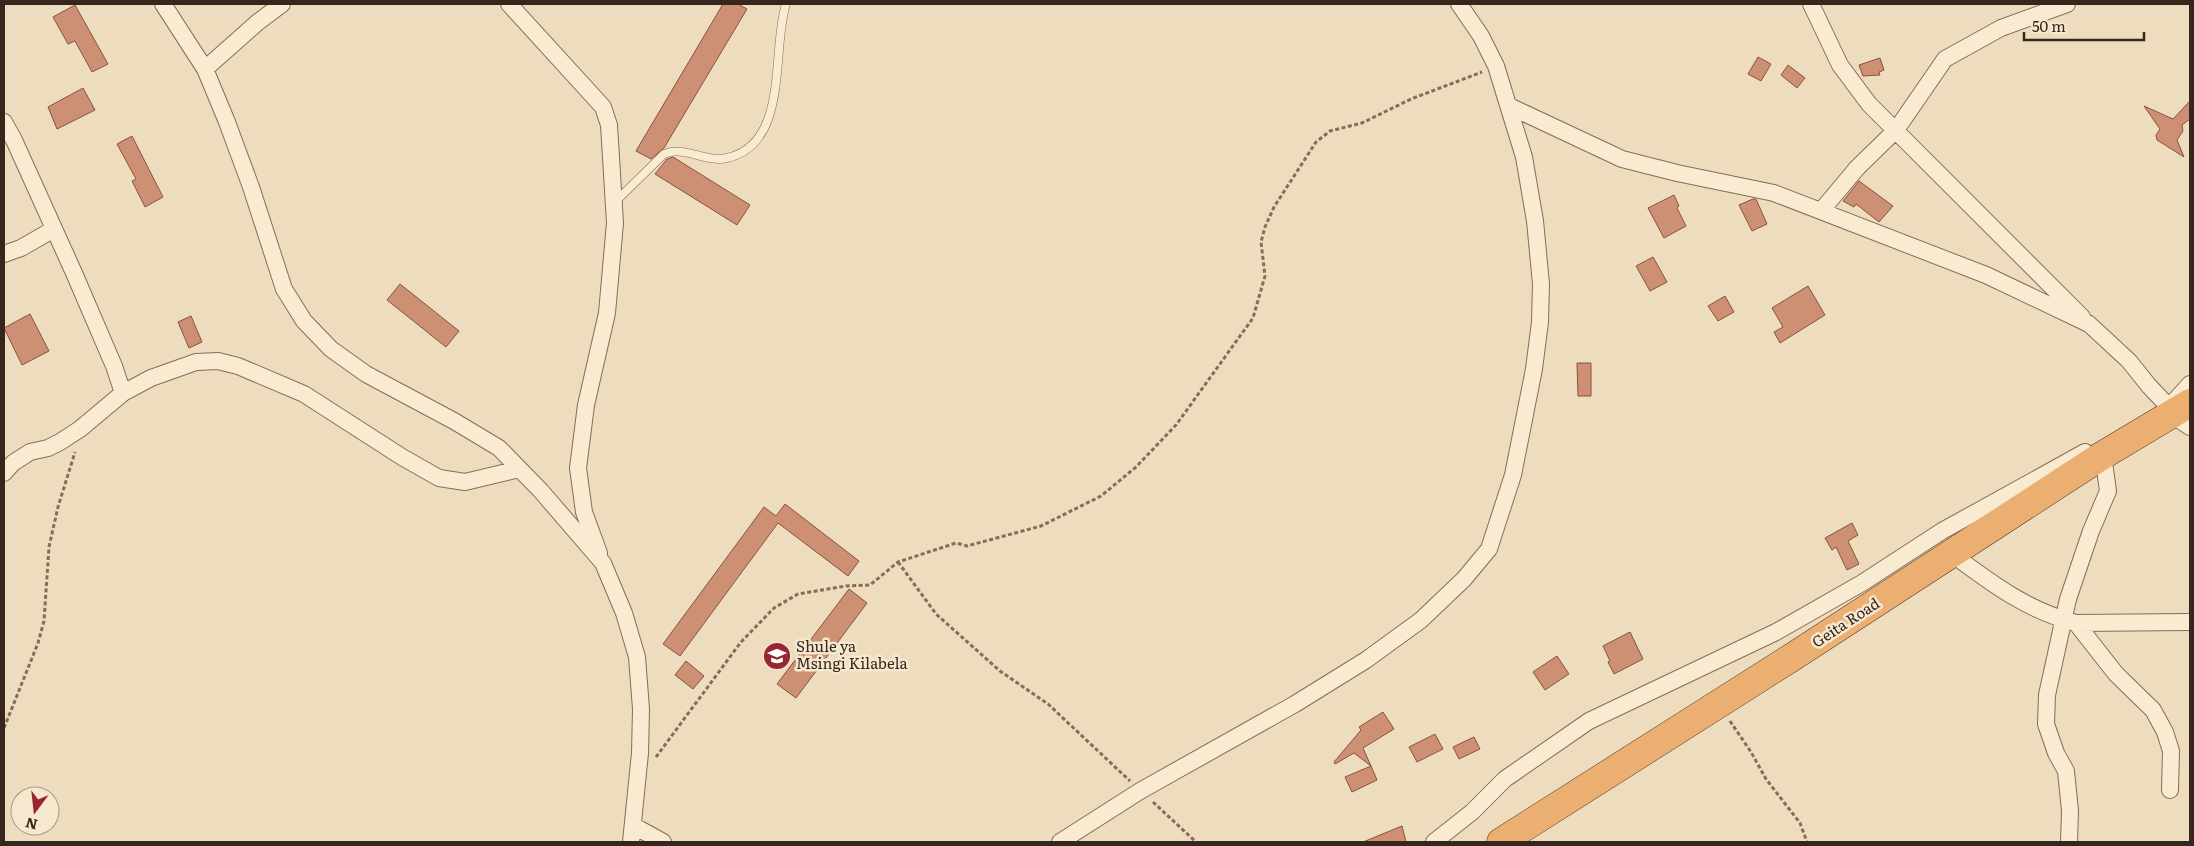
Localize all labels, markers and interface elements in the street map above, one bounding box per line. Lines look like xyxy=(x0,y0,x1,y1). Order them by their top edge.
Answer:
scale bar xyxy=(2024,10,2144,42)
text: 50 m xyxy=(2032,14,2066,37)
street label: Geita Road xyxy=(1807,591,1884,652)
place label: Shule ya Msingi Kilabela xyxy=(796,634,908,674)
school or university icon: Shule ya Msingi Kilabela xyxy=(762,641,792,671)
north arrow xyxy=(10,786,60,836)
text: N xyxy=(23,813,40,836)

